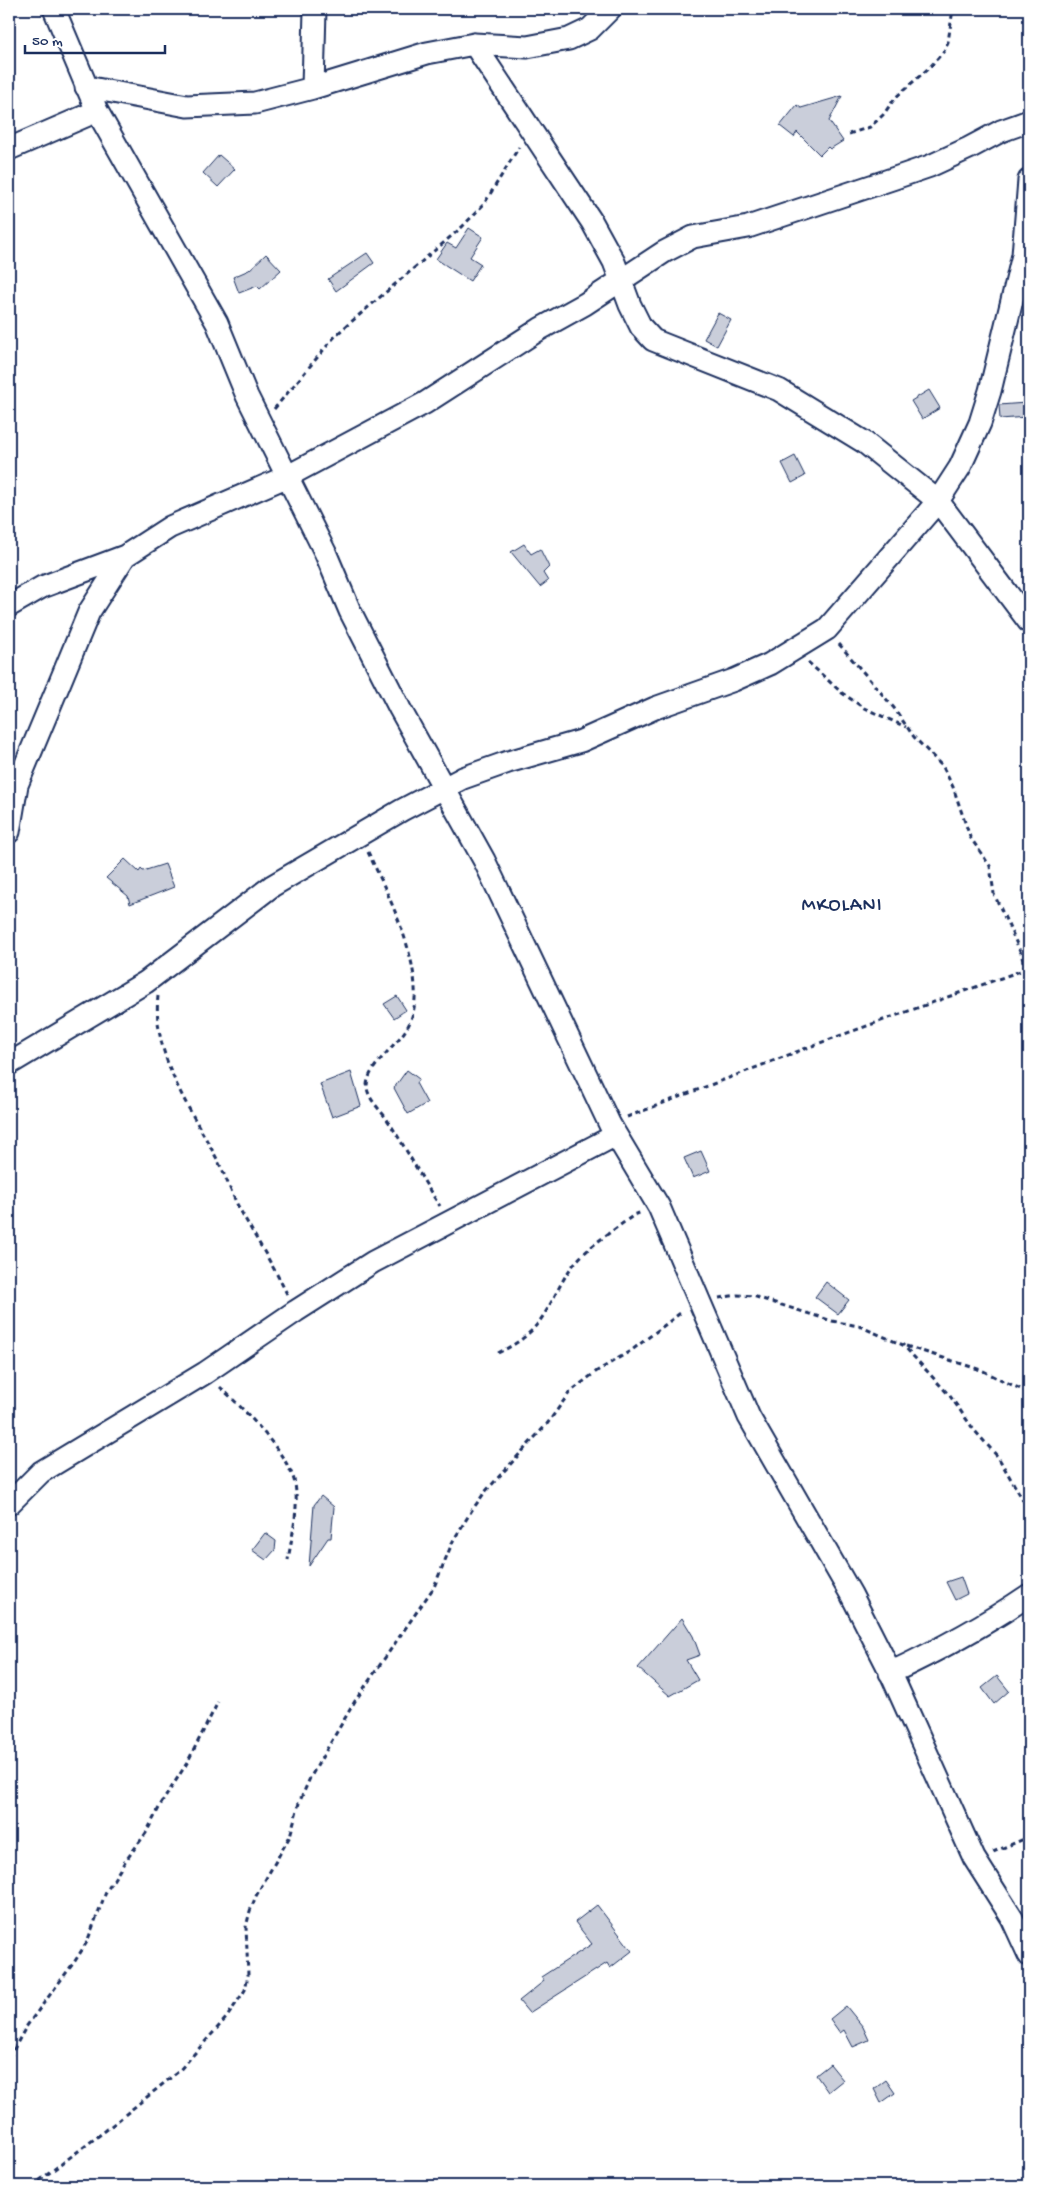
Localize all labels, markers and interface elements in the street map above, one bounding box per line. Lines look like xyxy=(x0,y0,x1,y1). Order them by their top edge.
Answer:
scale bar xyxy=(25,22,165,54)
text: 50 m xyxy=(32,33,63,51)
district label: MKOLANI xyxy=(802,895,882,918)

